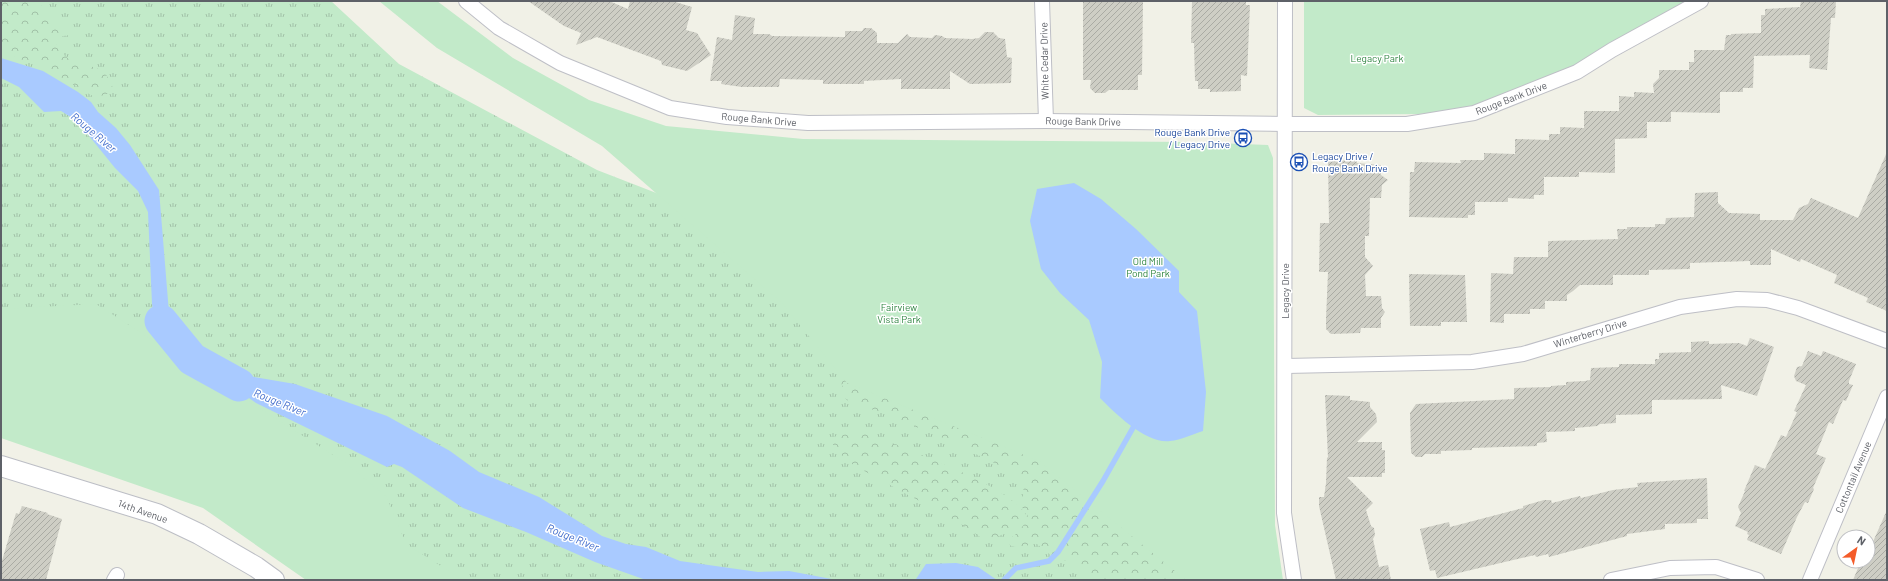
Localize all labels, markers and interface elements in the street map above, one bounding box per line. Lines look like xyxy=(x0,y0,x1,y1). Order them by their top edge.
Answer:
street label: White Cedar Drive xyxy=(1037,22,1051,100)
park label: Legacy Park xyxy=(1351,52,1403,64)
street label: Rouge Bank Drive xyxy=(1474,79,1548,117)
water label: Rouge River xyxy=(69,109,120,155)
street label: Rouge Bank Drive xyxy=(721,110,797,128)
street label: Rouge Bank Drive xyxy=(1045,114,1121,128)
place label: Rouge Bank Drive / Legacy Drive xyxy=(1154,126,1230,150)
bus stop icon: Rouge Bank Drive / Legacy Drive xyxy=(1233,128,1253,148)
place label: Legacy Drive / Rouge Bank Drive xyxy=(1312,150,1388,174)
bus stop icon: Legacy Drive / Rouge Bank Drive xyxy=(1289,152,1309,172)
park label: Old Mill Pond Park xyxy=(1126,255,1170,279)
street label: Legacy Drive xyxy=(1279,263,1291,319)
park label: Fairview Vista Park xyxy=(877,301,921,325)
street label: Winterberry Drive xyxy=(1552,316,1628,350)
water label: Rouge River xyxy=(252,386,309,419)
street label: Cottontail Avenue xyxy=(1832,439,1874,515)
street label: 14th Avenue xyxy=(117,497,169,525)
water label: Rouge River xyxy=(545,521,602,554)
north arrow xyxy=(1836,529,1876,569)
text: N xyxy=(1855,533,1868,548)

